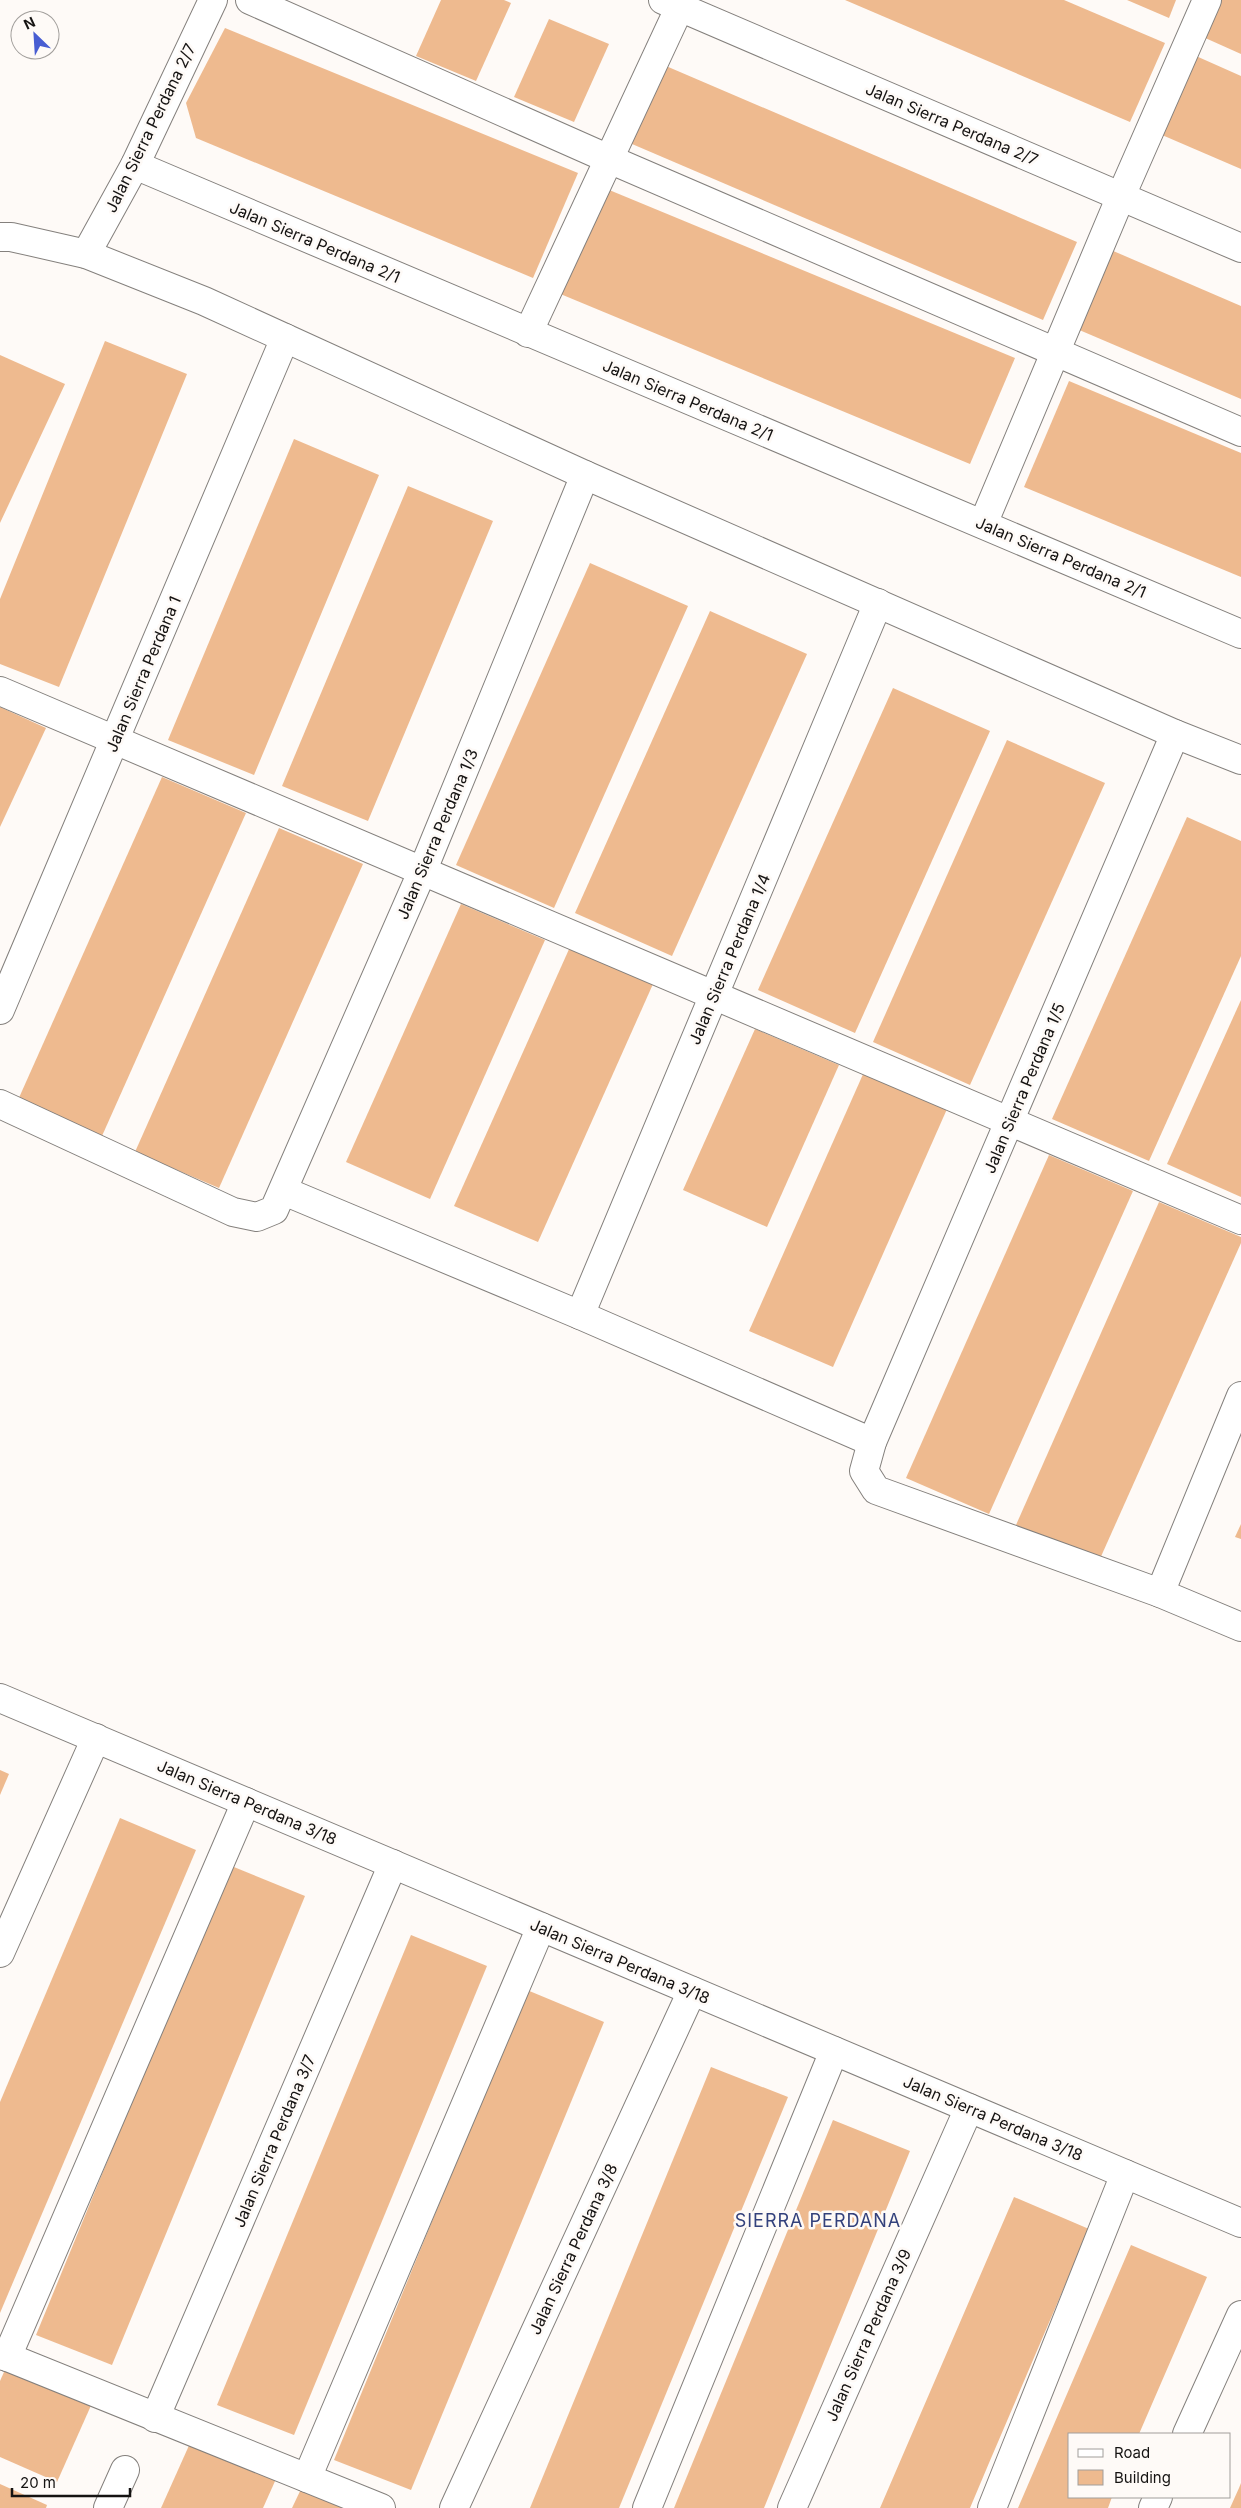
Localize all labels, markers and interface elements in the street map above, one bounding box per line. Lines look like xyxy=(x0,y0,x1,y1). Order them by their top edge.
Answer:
north arrow xyxy=(10,10,60,60)
text: N xyxy=(21,13,38,33)
street label: Jalan Sierra Perdana 2/7 xyxy=(100,40,200,216)
street label: Jalan Sierra Perdana 2/7 xyxy=(863,79,1041,169)
street label: Jalan Sierra Perdana 2/1 xyxy=(227,197,403,287)
street label: Jalan Sierra Perdana 2/1 xyxy=(600,355,776,445)
street label: Jalan Sierra Perdana 2/1 xyxy=(973,512,1149,602)
street label: Jalan Sierra Perdana 1 xyxy=(101,593,185,755)
street label: Jalan Sierra Perdana 1/3 xyxy=(392,746,482,922)
street label: Jalan Sierra Perdana 1/4 xyxy=(684,871,774,1047)
street label: Jalan Sierra Perdana 1/5 xyxy=(979,1000,1069,1176)
street label: Jalan Sierra Perdana 3/18 xyxy=(154,1755,340,1849)
street label: Jalan Sierra Perdana 3/18 xyxy=(527,1914,713,2008)
street label: Jalan Sierra Perdana 3/7 xyxy=(228,2052,320,2230)
street label: Jalan Sierra Perdana 3/18 xyxy=(900,2071,1086,2165)
street label: Jalan Sierra Perdana 3/8 xyxy=(524,2160,622,2338)
district label: SIERRA PERDANA xyxy=(735,2210,901,2231)
street label: Jalan Sierra Perdana 3/9 xyxy=(821,2246,915,2424)
legend xyxy=(1068,2433,1231,2498)
text: Road xyxy=(1114,2443,1150,2462)
scale bar xyxy=(12,2466,130,2498)
text: Building xyxy=(1114,2468,1171,2487)
text: 20 m xyxy=(20,2473,56,2492)

